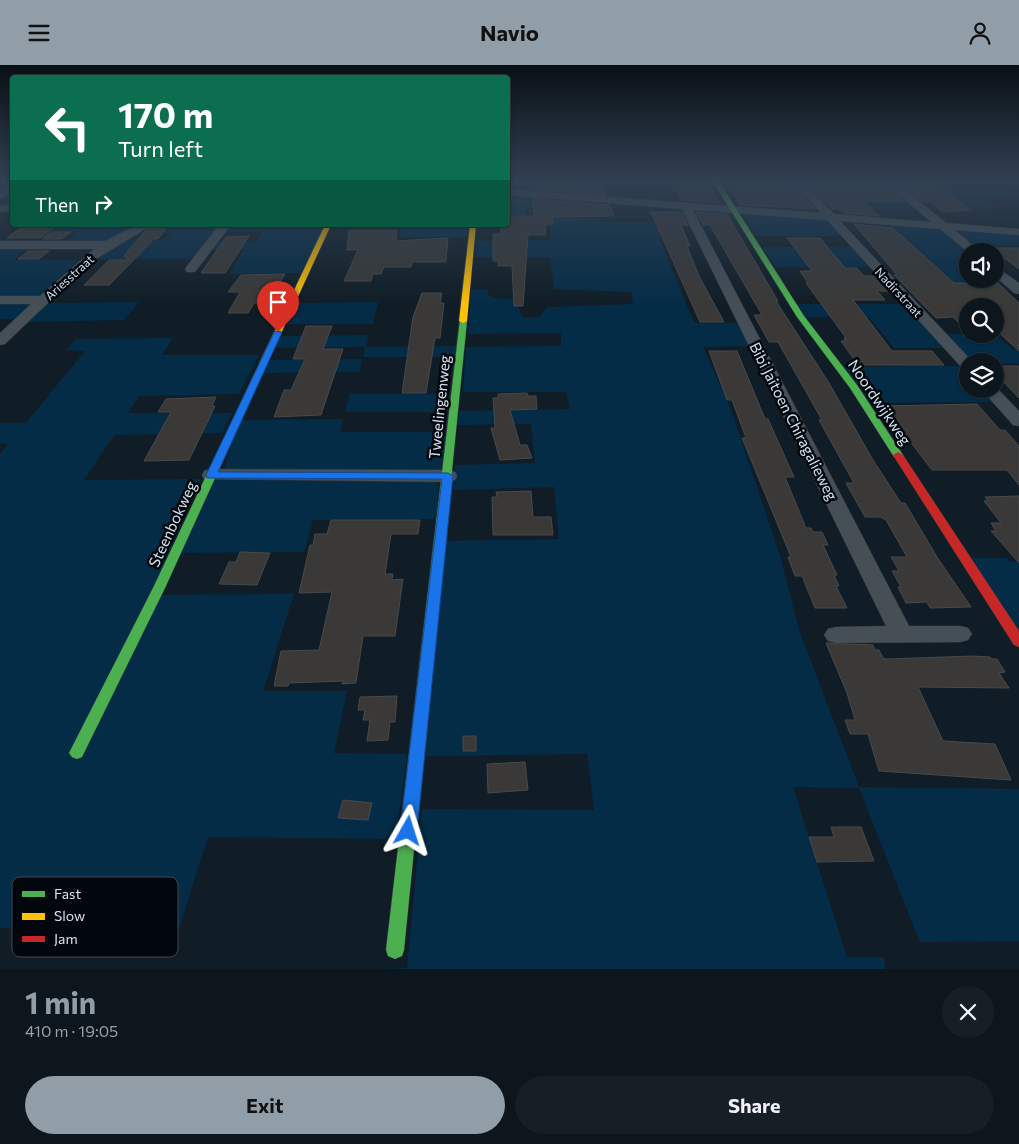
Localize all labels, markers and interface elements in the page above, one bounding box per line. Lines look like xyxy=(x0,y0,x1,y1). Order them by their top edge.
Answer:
icon: menu xyxy=(25,19,53,47)
text: Navio xyxy=(480,19,539,46)
icon: person xyxy=(966,19,994,47)
text: 170 m xyxy=(118,92,213,135)
icon: left xyxy=(35,95,100,160)
text: Turn left xyxy=(118,135,203,162)
icon: right xyxy=(89,190,117,218)
text: Then xyxy=(35,193,79,216)
map controls xyxy=(959,243,1004,398)
button: sound xyxy=(959,243,1004,288)
street label: Ariesstraat xyxy=(42,252,96,302)
street label: Nadirstraat xyxy=(873,264,925,320)
pin xyxy=(257,281,299,332)
icon: arrive xyxy=(264,288,292,316)
button: search xyxy=(959,298,1004,343)
street label: Bibi Jaitoen Chiragalieweg xyxy=(746,339,842,503)
button: layers xyxy=(959,353,1004,398)
street label: Tweelingenweg xyxy=(425,354,453,460)
street label: Noordwijkweg xyxy=(845,356,915,448)
street label: Steenbokweg xyxy=(144,478,200,570)
position arrow xyxy=(381,804,433,856)
legend xyxy=(12,877,178,957)
text: Fast xyxy=(54,885,81,902)
text: Slow xyxy=(54,907,85,924)
text: Jam xyxy=(54,930,78,947)
text: 1 min xyxy=(25,983,96,1020)
button: close xyxy=(942,986,994,1038)
text: 410 m · 19:05 xyxy=(25,1021,118,1040)
button: Exit xyxy=(25,1076,505,1134)
button: Share xyxy=(515,1076,994,1134)

